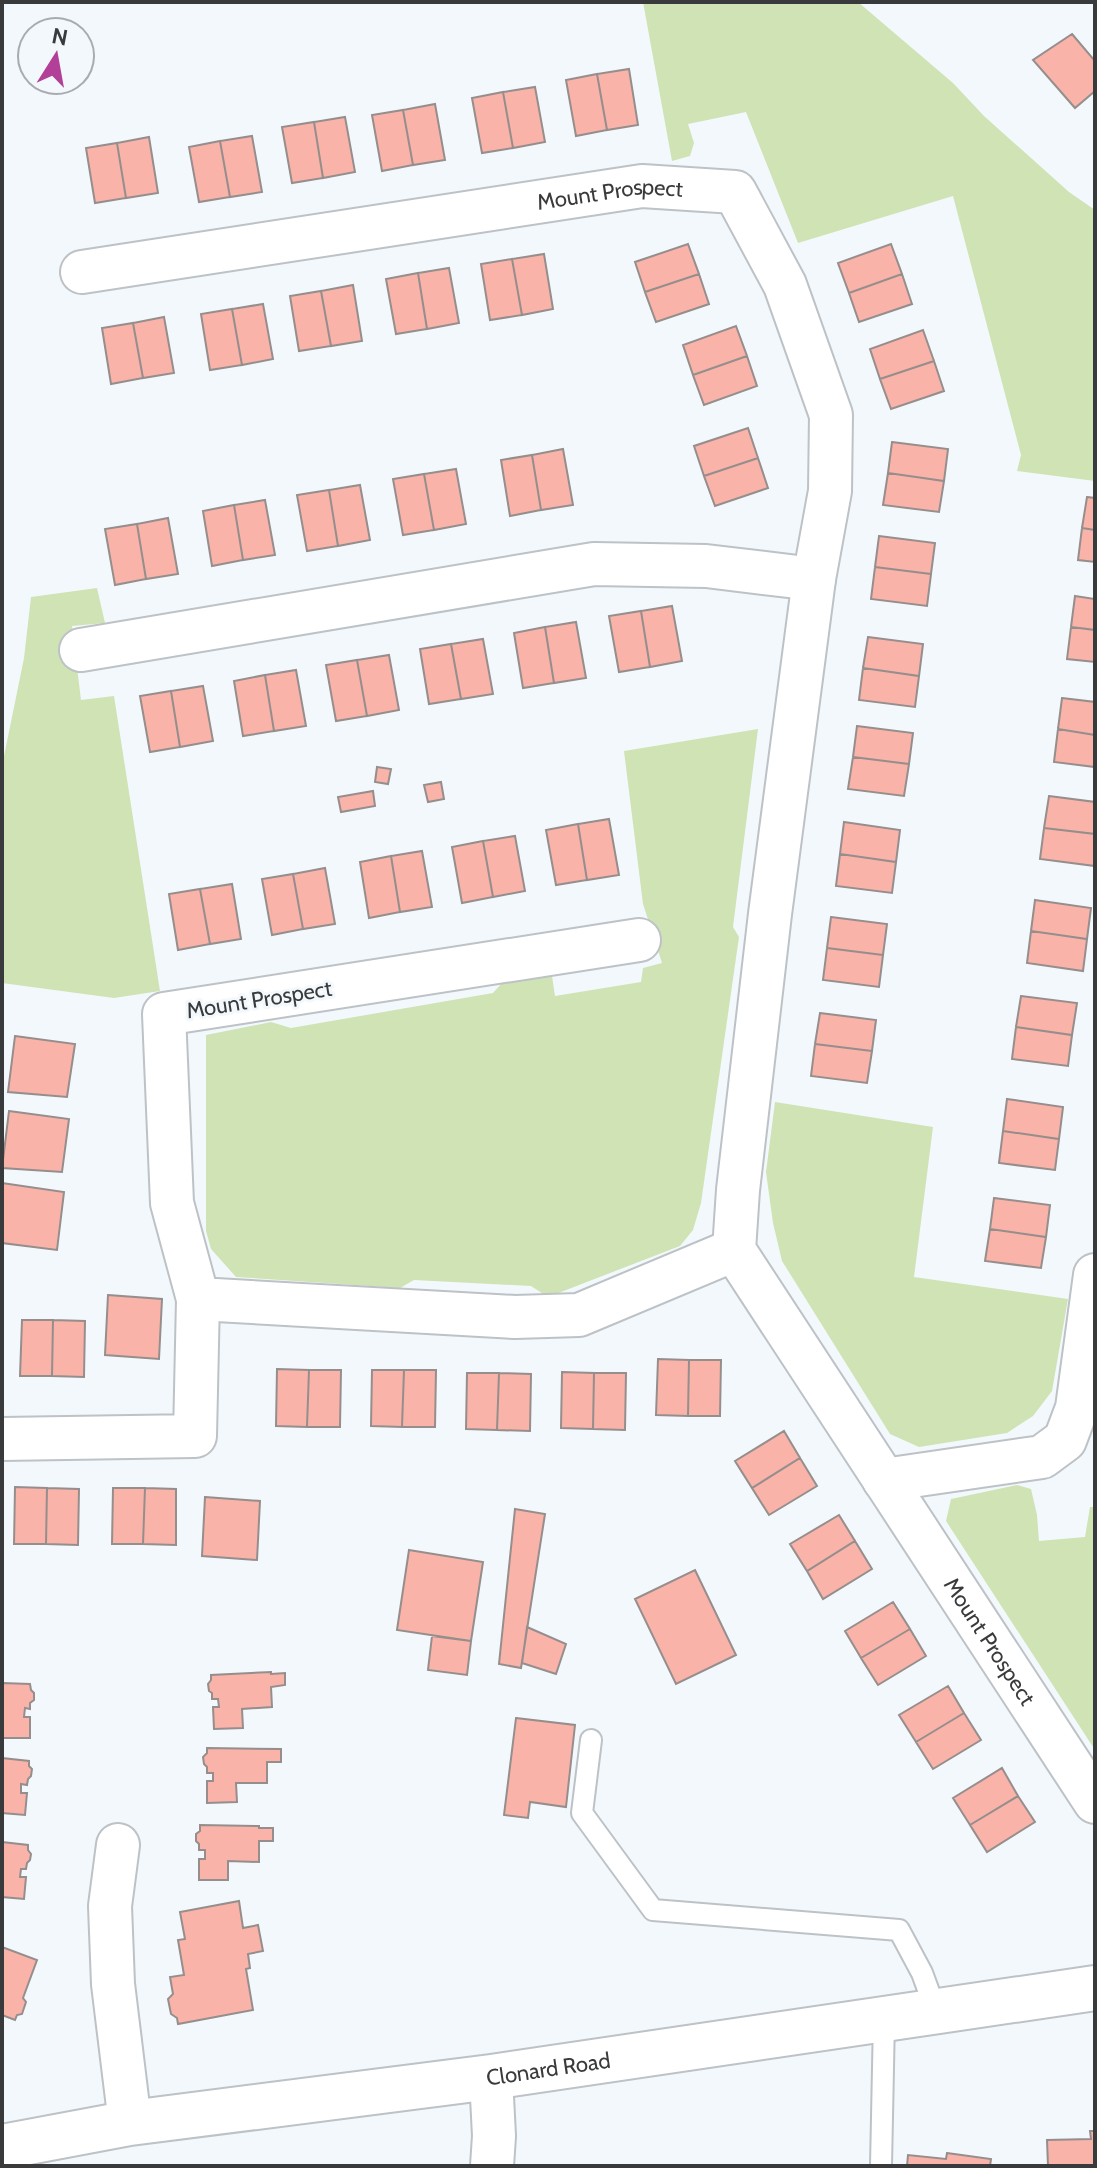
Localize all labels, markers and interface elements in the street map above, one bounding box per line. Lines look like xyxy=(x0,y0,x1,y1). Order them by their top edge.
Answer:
north arrow xyxy=(16,16,96,96)
text: N xyxy=(50,22,70,52)
street label: Mount Prospect xyxy=(535,173,684,216)
street label: Mount Prospect xyxy=(184,975,334,1024)
street label: Mount Prospect xyxy=(938,1573,1041,1711)
street label: Clonard Road xyxy=(484,2047,612,2092)

